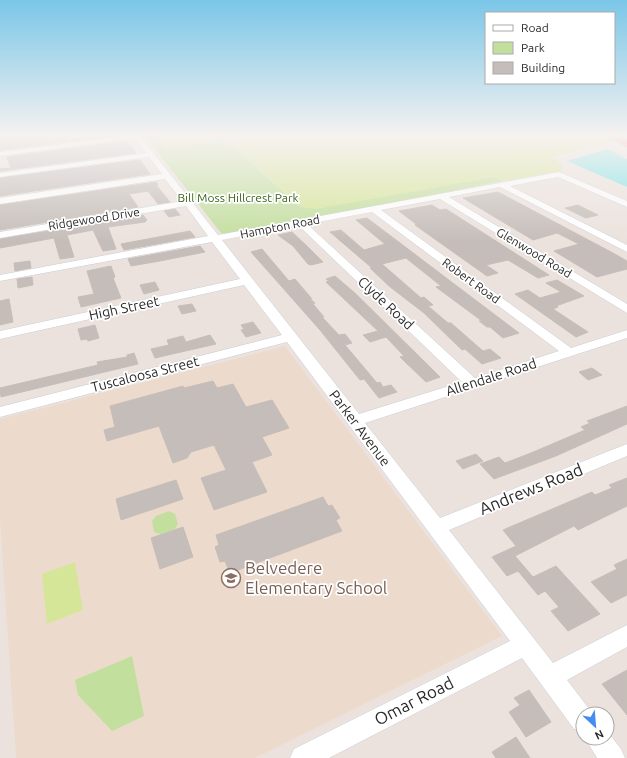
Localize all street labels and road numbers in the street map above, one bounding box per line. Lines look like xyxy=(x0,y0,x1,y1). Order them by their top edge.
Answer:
street label: Ridgewood Drive xyxy=(47,205,141,232)
street label: Hampton Road xyxy=(239,212,321,241)
street label: Glenwood Road xyxy=(494,225,574,280)
street label: Robert Road xyxy=(440,255,503,306)
street label: Clyde Road xyxy=(355,273,417,333)
street label: High Street xyxy=(87,293,161,323)
street label: Tuscaloosa Street xyxy=(89,353,201,395)
street label: Allendale Road xyxy=(444,355,538,399)
street label: Parker Avenue xyxy=(326,387,394,469)
street label: Andrews Road xyxy=(476,459,585,518)
street label: Omar Road xyxy=(371,673,456,729)

